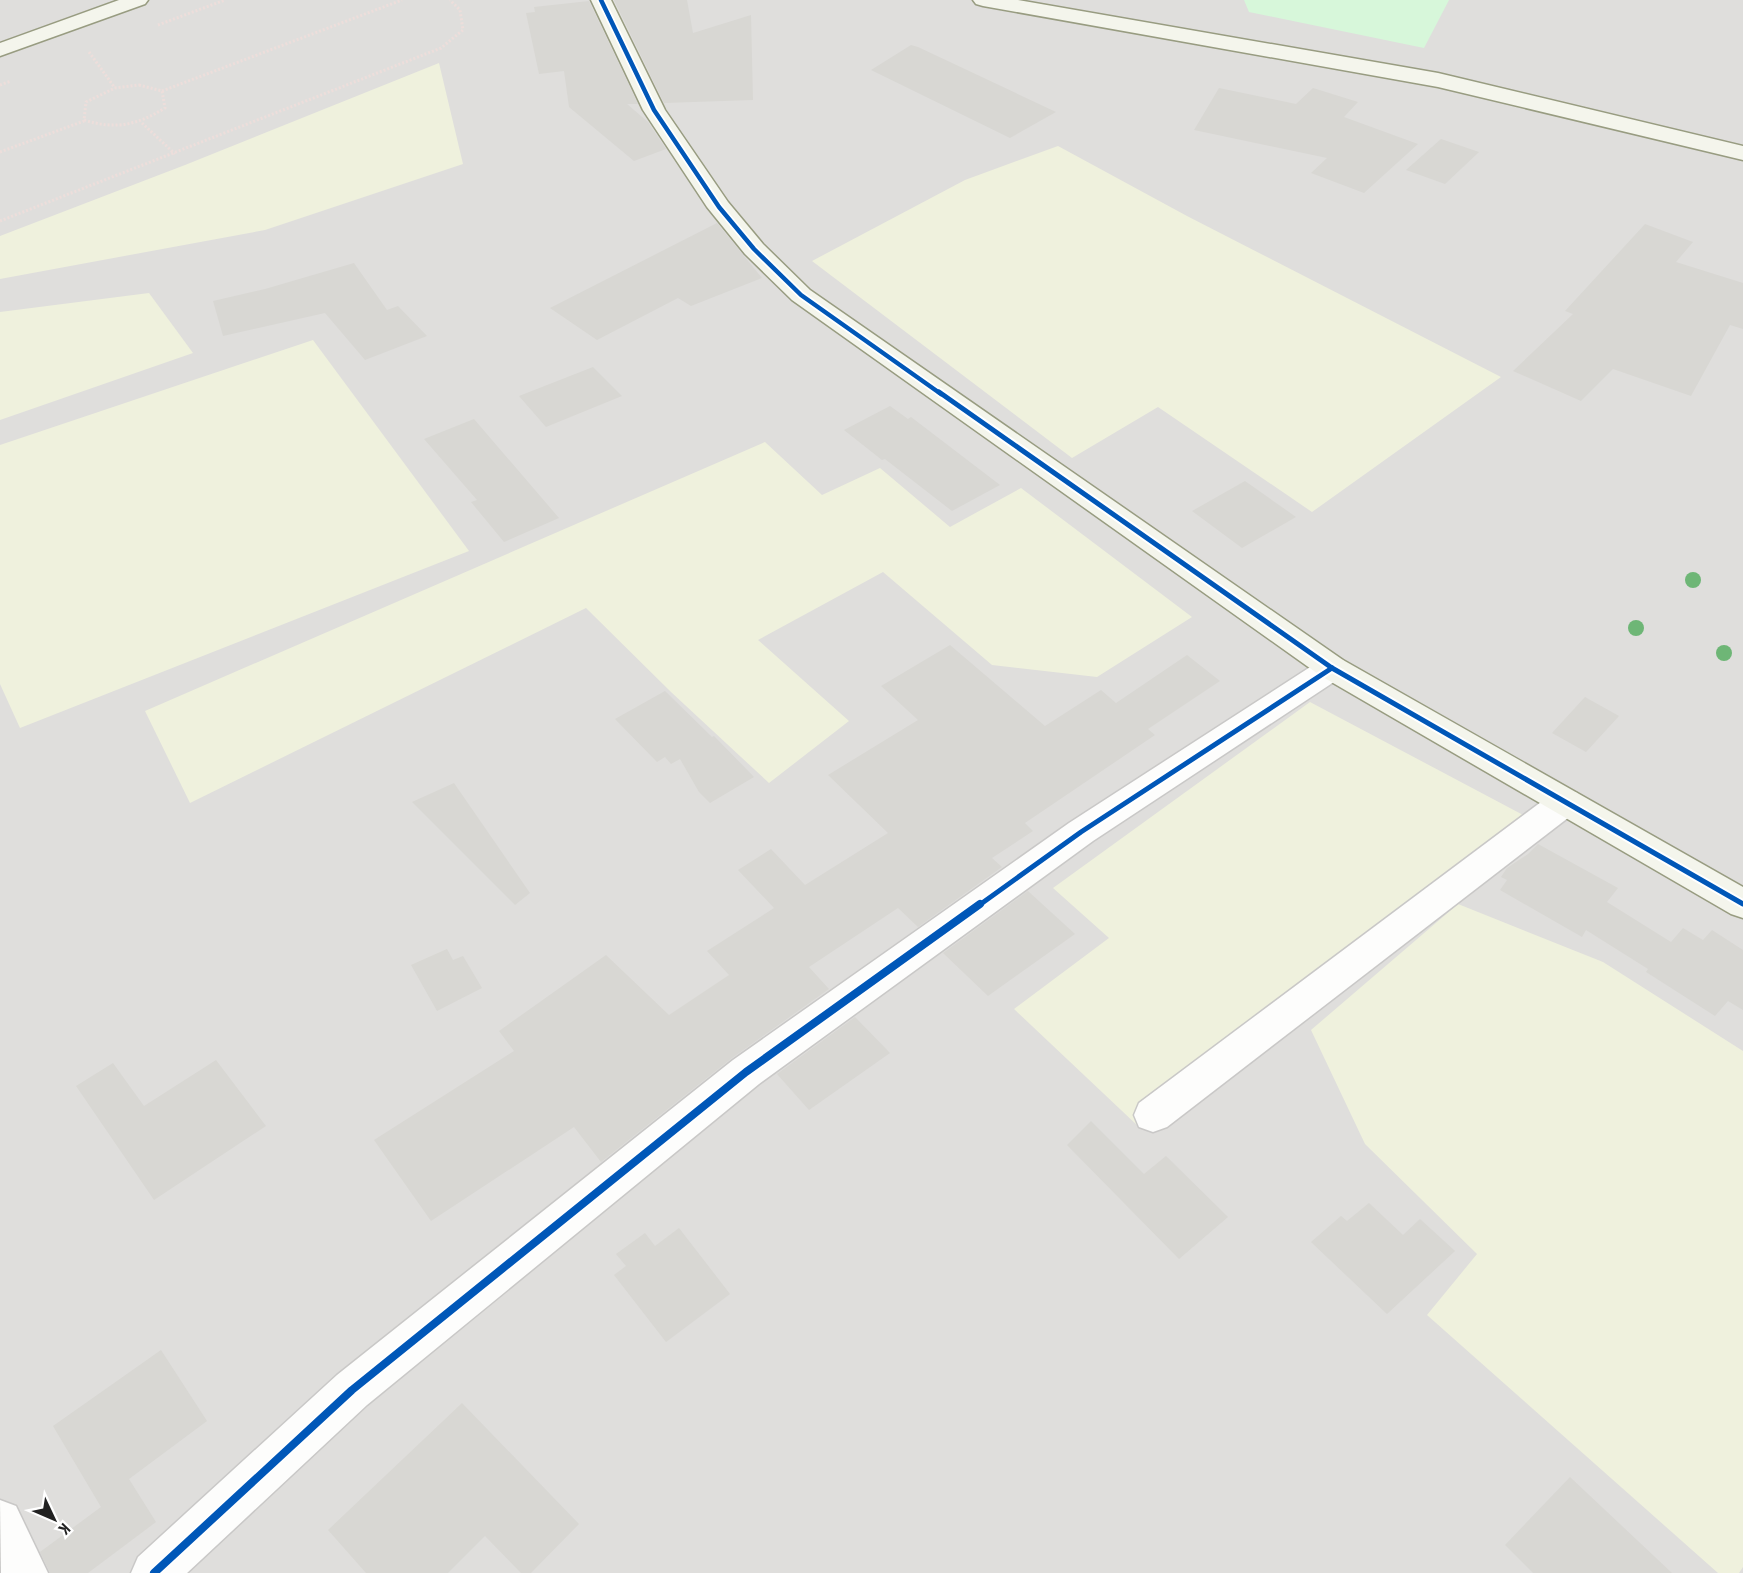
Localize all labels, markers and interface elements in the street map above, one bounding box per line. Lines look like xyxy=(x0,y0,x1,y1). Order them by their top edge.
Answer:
north arrow xyxy=(24,1489,84,1549)
text: K xyxy=(54,1519,75,1540)

